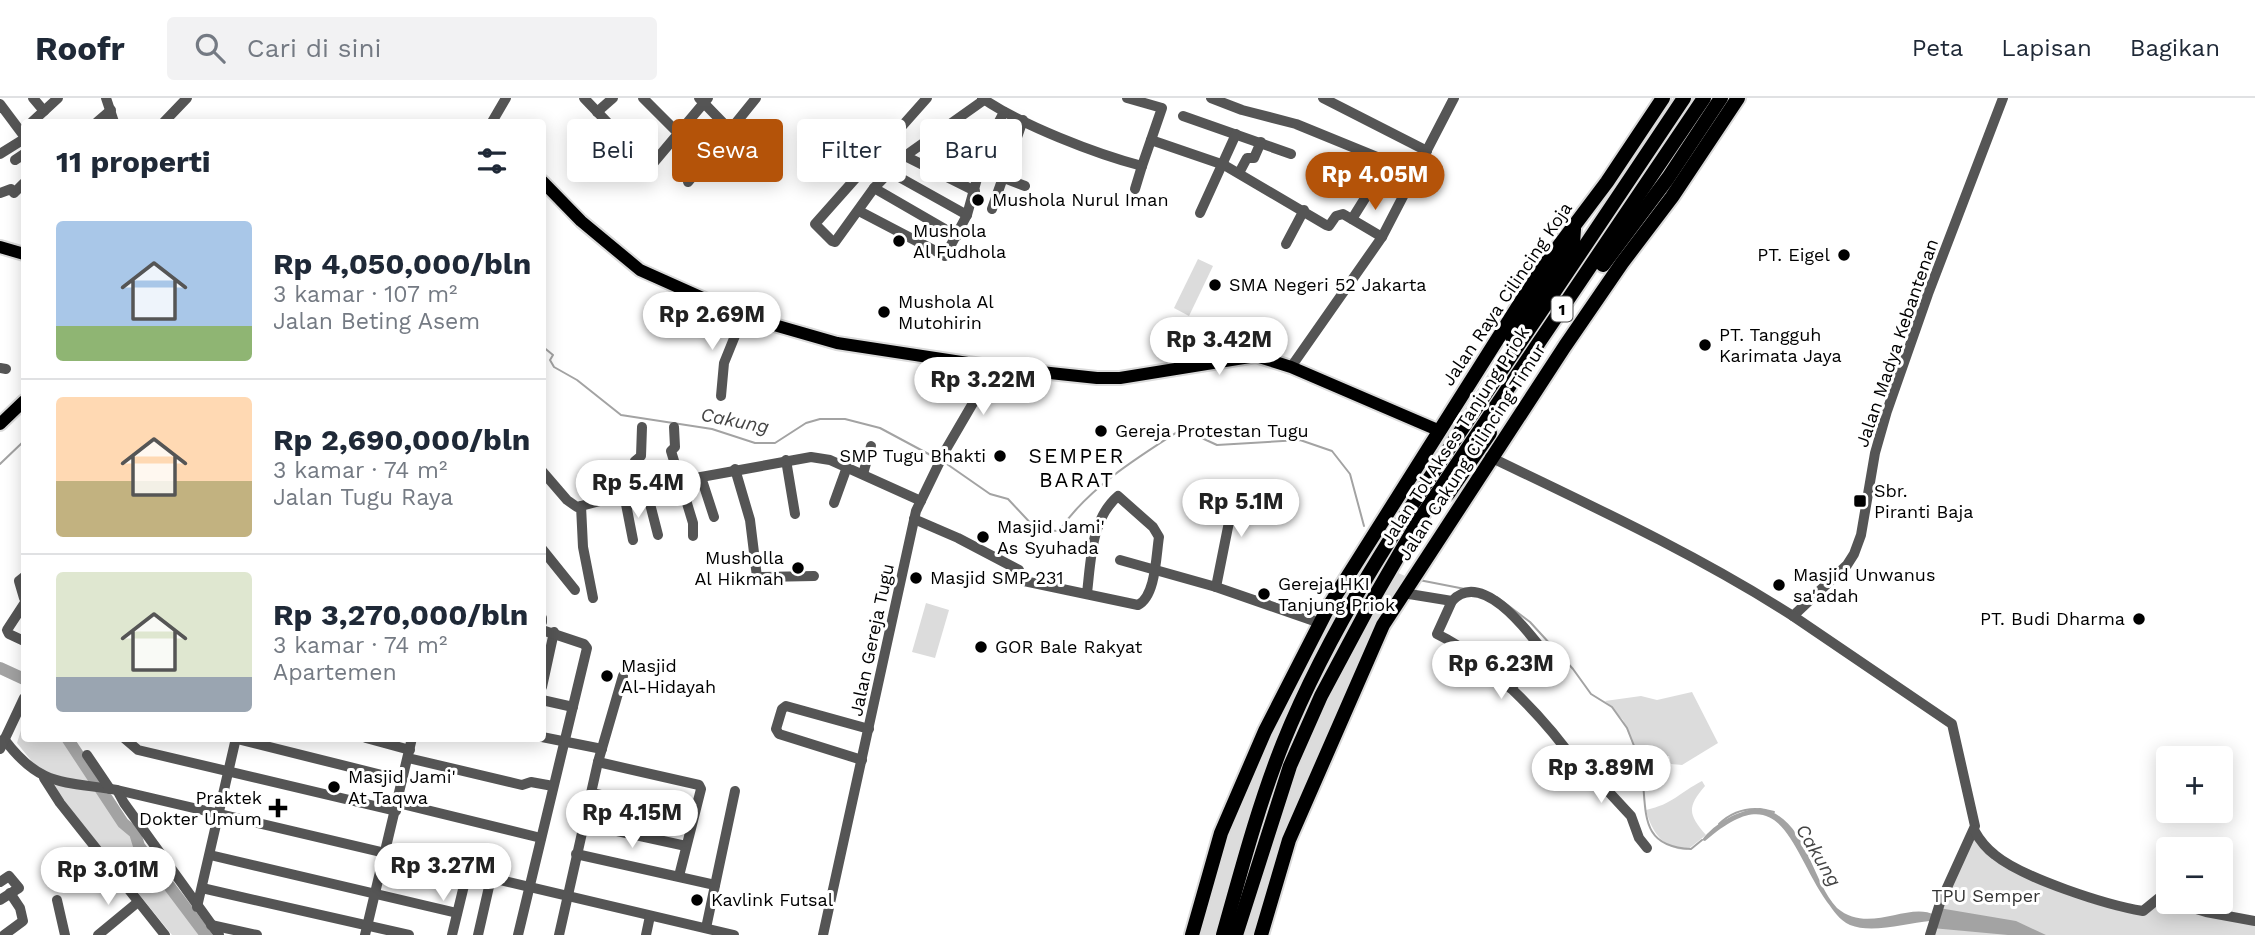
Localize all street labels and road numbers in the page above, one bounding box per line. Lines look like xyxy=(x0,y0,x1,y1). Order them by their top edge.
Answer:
street label: Jalan Raya Cilincing Koja xyxy=(1437,198,1576,389)
street label: Jalan Madya Kebantenan xyxy=(1851,236,1942,450)
road number: 1 xyxy=(1552,296,1572,322)
street label: Jalan Tol Akses Tanjung Priok xyxy=(1376,322,1533,549)
street label: Jalan Cakung Cilincing Timur xyxy=(1393,339,1550,564)
street label: Jalan Gereja Tugu xyxy=(845,562,898,718)

